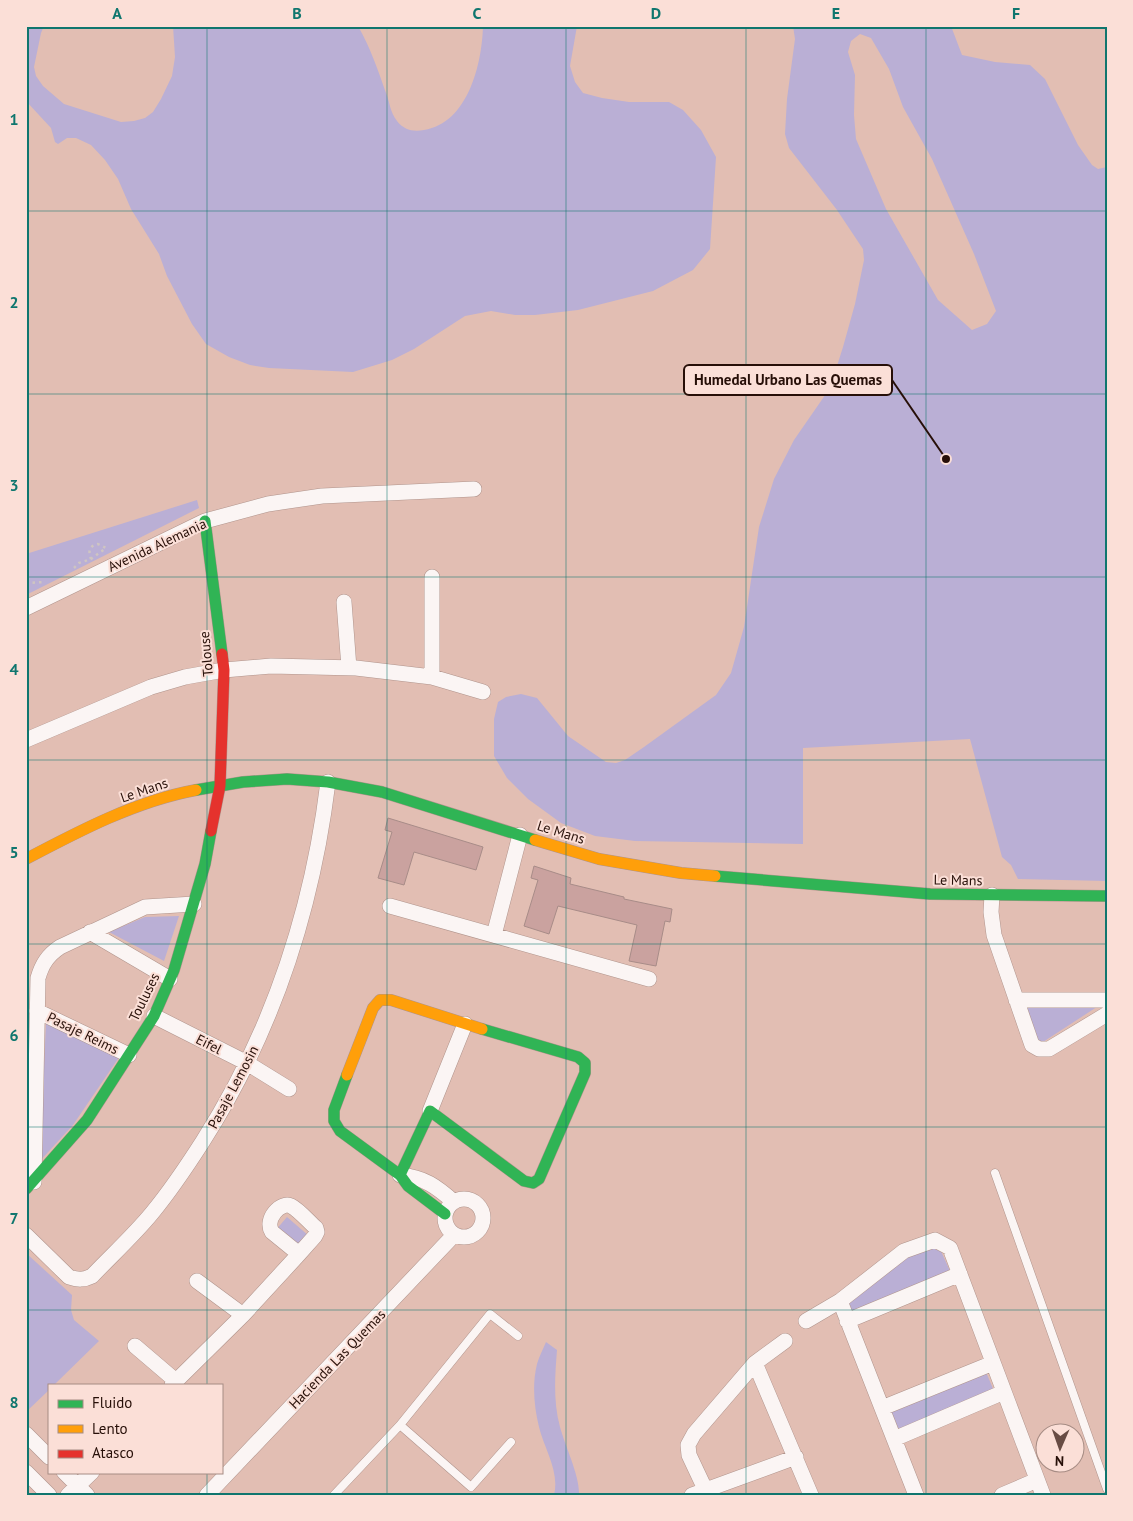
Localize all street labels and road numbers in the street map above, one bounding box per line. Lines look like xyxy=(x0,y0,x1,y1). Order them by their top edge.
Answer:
street label: Avenida Alemania xyxy=(105,514,209,576)
street label: Tolouse xyxy=(195,630,217,678)
street label: Le Mans xyxy=(118,774,170,806)
street label: Le Mans xyxy=(535,816,587,848)
street label: Le Mans xyxy=(933,871,983,889)
street label: Touluses xyxy=(125,970,163,1024)
street label: Pasaje Reims xyxy=(44,1008,122,1058)
street label: Eifel xyxy=(193,1030,225,1058)
street label: Pasaje Lemosin xyxy=(204,1042,262,1132)
street label: Hacienda Las Quemas xyxy=(285,1305,389,1413)

